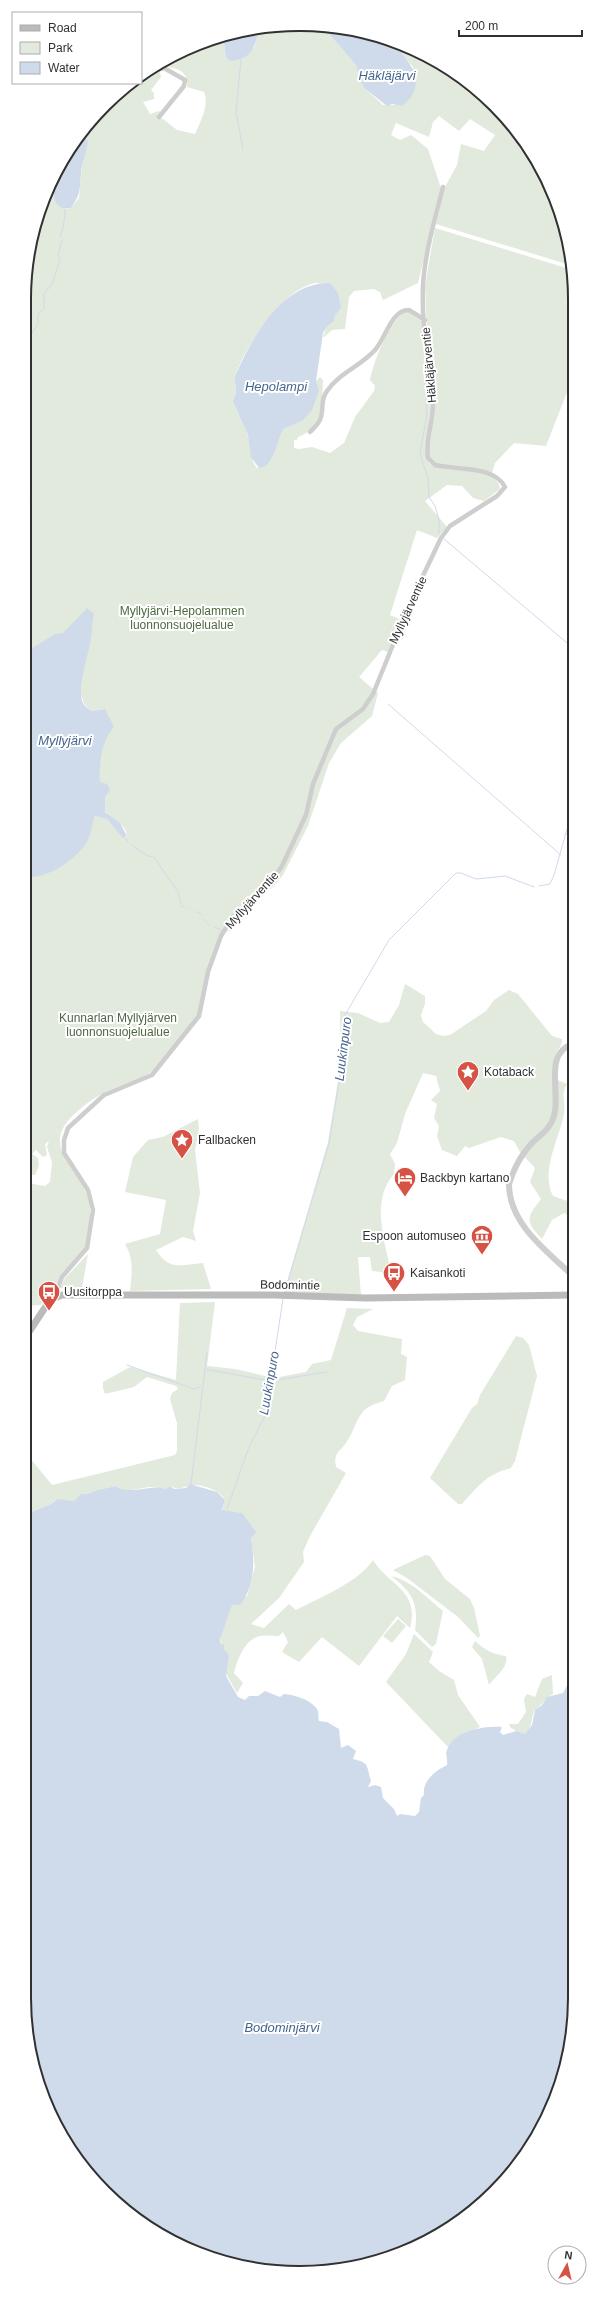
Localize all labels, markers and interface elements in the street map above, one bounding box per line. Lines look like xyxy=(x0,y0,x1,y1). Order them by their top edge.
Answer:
legend xyxy=(12,12,142,84)
scale bar xyxy=(459,12,582,38)
text: 200 m xyxy=(465,19,498,33)
text: Road xyxy=(48,21,77,35)
text: Park xyxy=(48,41,74,55)
text: Water xyxy=(48,61,80,75)
water label: Häkläjärvi xyxy=(358,68,417,83)
street label: Häkläjärventie xyxy=(419,326,439,403)
water label: Hepolampi xyxy=(245,379,308,394)
street label: Myllyjärventie xyxy=(386,574,430,646)
park label: Myllyjärvi-Hepolammen luonnonsuojelualue xyxy=(120,604,244,632)
water label: Myllyjärvi xyxy=(38,733,93,748)
street label: Myllyjärventie xyxy=(222,868,282,932)
park label: Kunnarlan Myllyjärven luonnonsuojelualue xyxy=(59,1011,177,1039)
water label: Luukinpuro xyxy=(332,1016,354,1082)
place icon: Kotaback xyxy=(455,1059,481,1092)
place label: Kotaback xyxy=(484,1065,535,1079)
place icon: Fallbacken xyxy=(169,1127,195,1160)
place label: Fallbacken xyxy=(198,1133,256,1147)
hotel icon: Backbyn kartano xyxy=(392,1165,418,1198)
place label: Backbyn kartano xyxy=(420,1171,510,1185)
museum icon: Espoon automuseo xyxy=(469,1223,495,1256)
place label: Espoon automuseo xyxy=(363,1229,466,1243)
bus stop icon: Kaisankoti xyxy=(381,1260,407,1293)
place label: Kaisankoti xyxy=(410,1266,465,1280)
street label: Bodomintie xyxy=(260,1277,320,1293)
bus stop icon: Uusitorppa xyxy=(36,1279,62,1312)
place label: Uusitorppa xyxy=(64,1285,122,1299)
water label: Luukinpuro xyxy=(256,1350,282,1416)
water label: Bodominjärvi xyxy=(244,2020,321,2035)
north arrow xyxy=(547,2245,587,2285)
text: N xyxy=(564,2249,573,2262)

